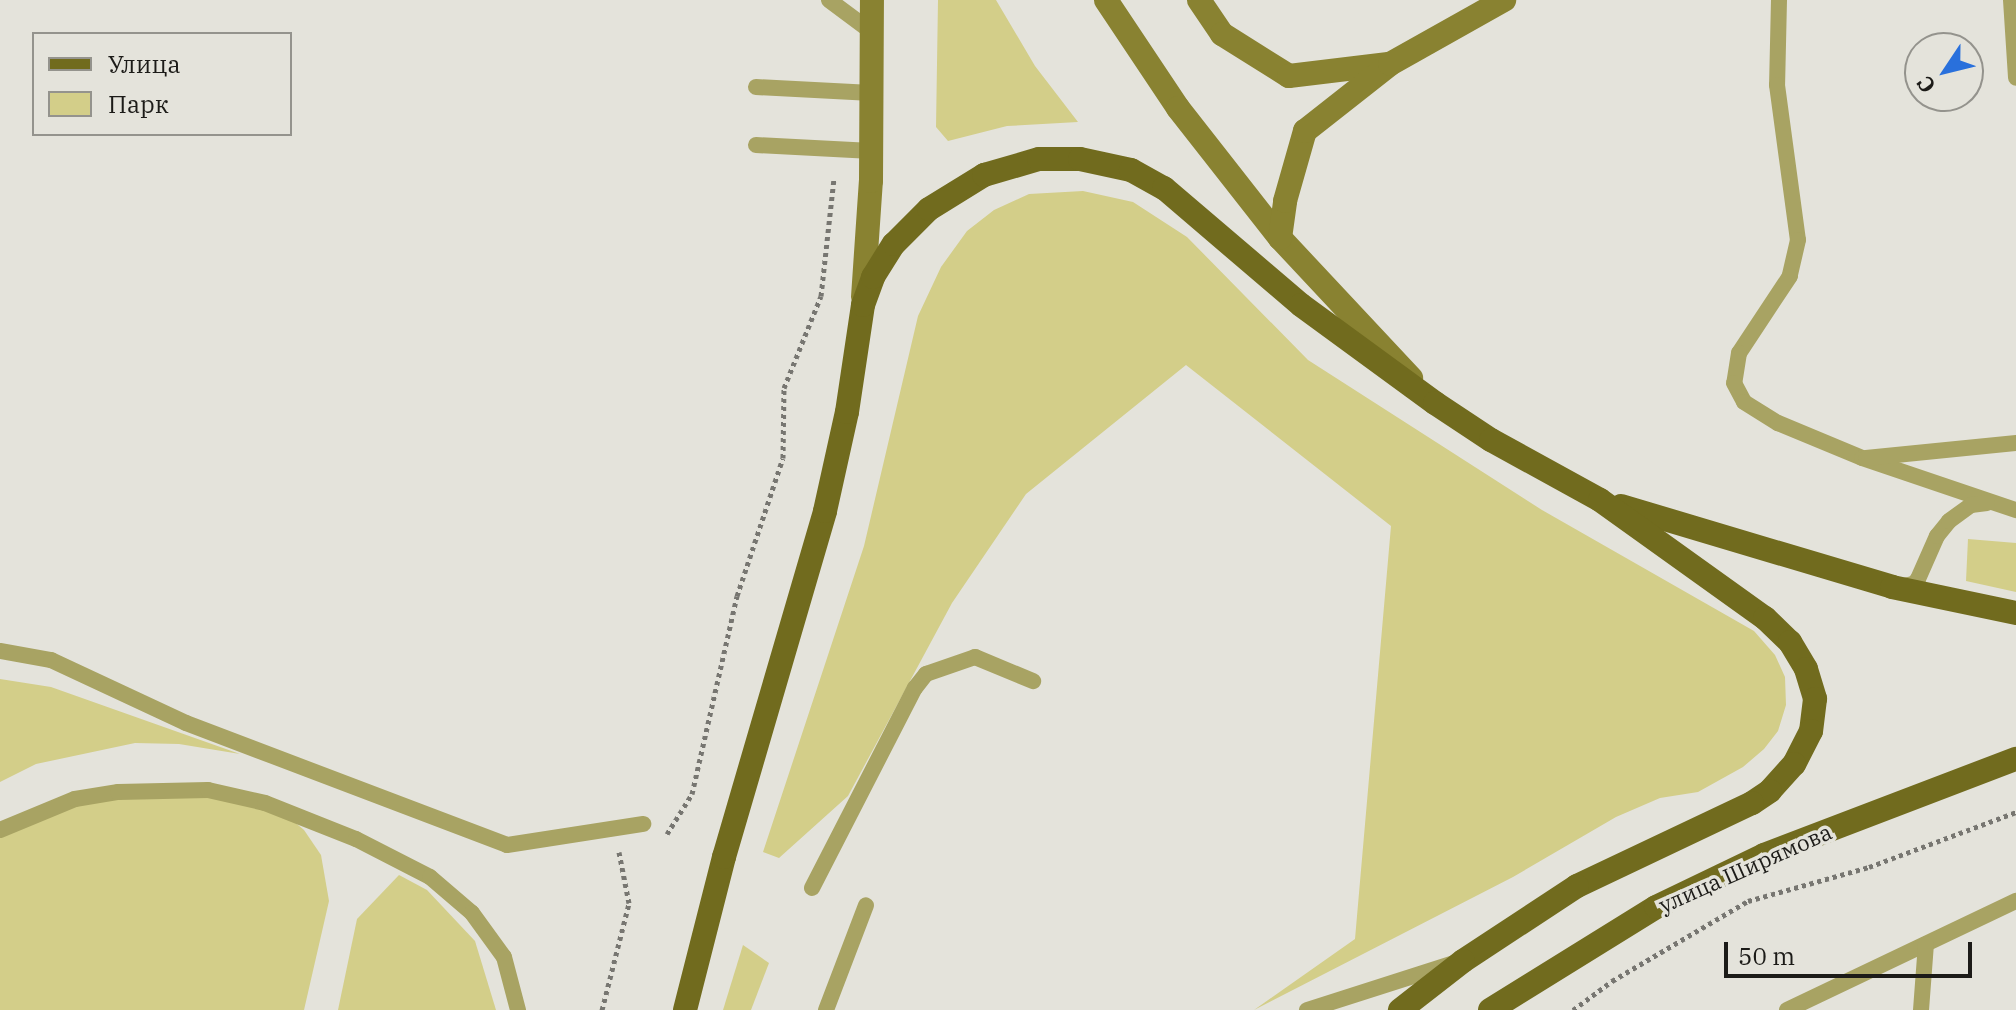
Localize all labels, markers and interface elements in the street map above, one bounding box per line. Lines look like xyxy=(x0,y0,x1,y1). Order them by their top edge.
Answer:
legend xyxy=(32,32,292,136)
north arrow xyxy=(1904,32,1984,112)
text: Улица xyxy=(108,48,181,80)
text: С xyxy=(1909,71,1942,99)
text: Парк xyxy=(108,88,169,120)
street label: улица Ширямова xyxy=(1654,818,1836,918)
scale bar xyxy=(1728,926,1976,976)
text: 50 m xyxy=(1738,940,1795,972)

